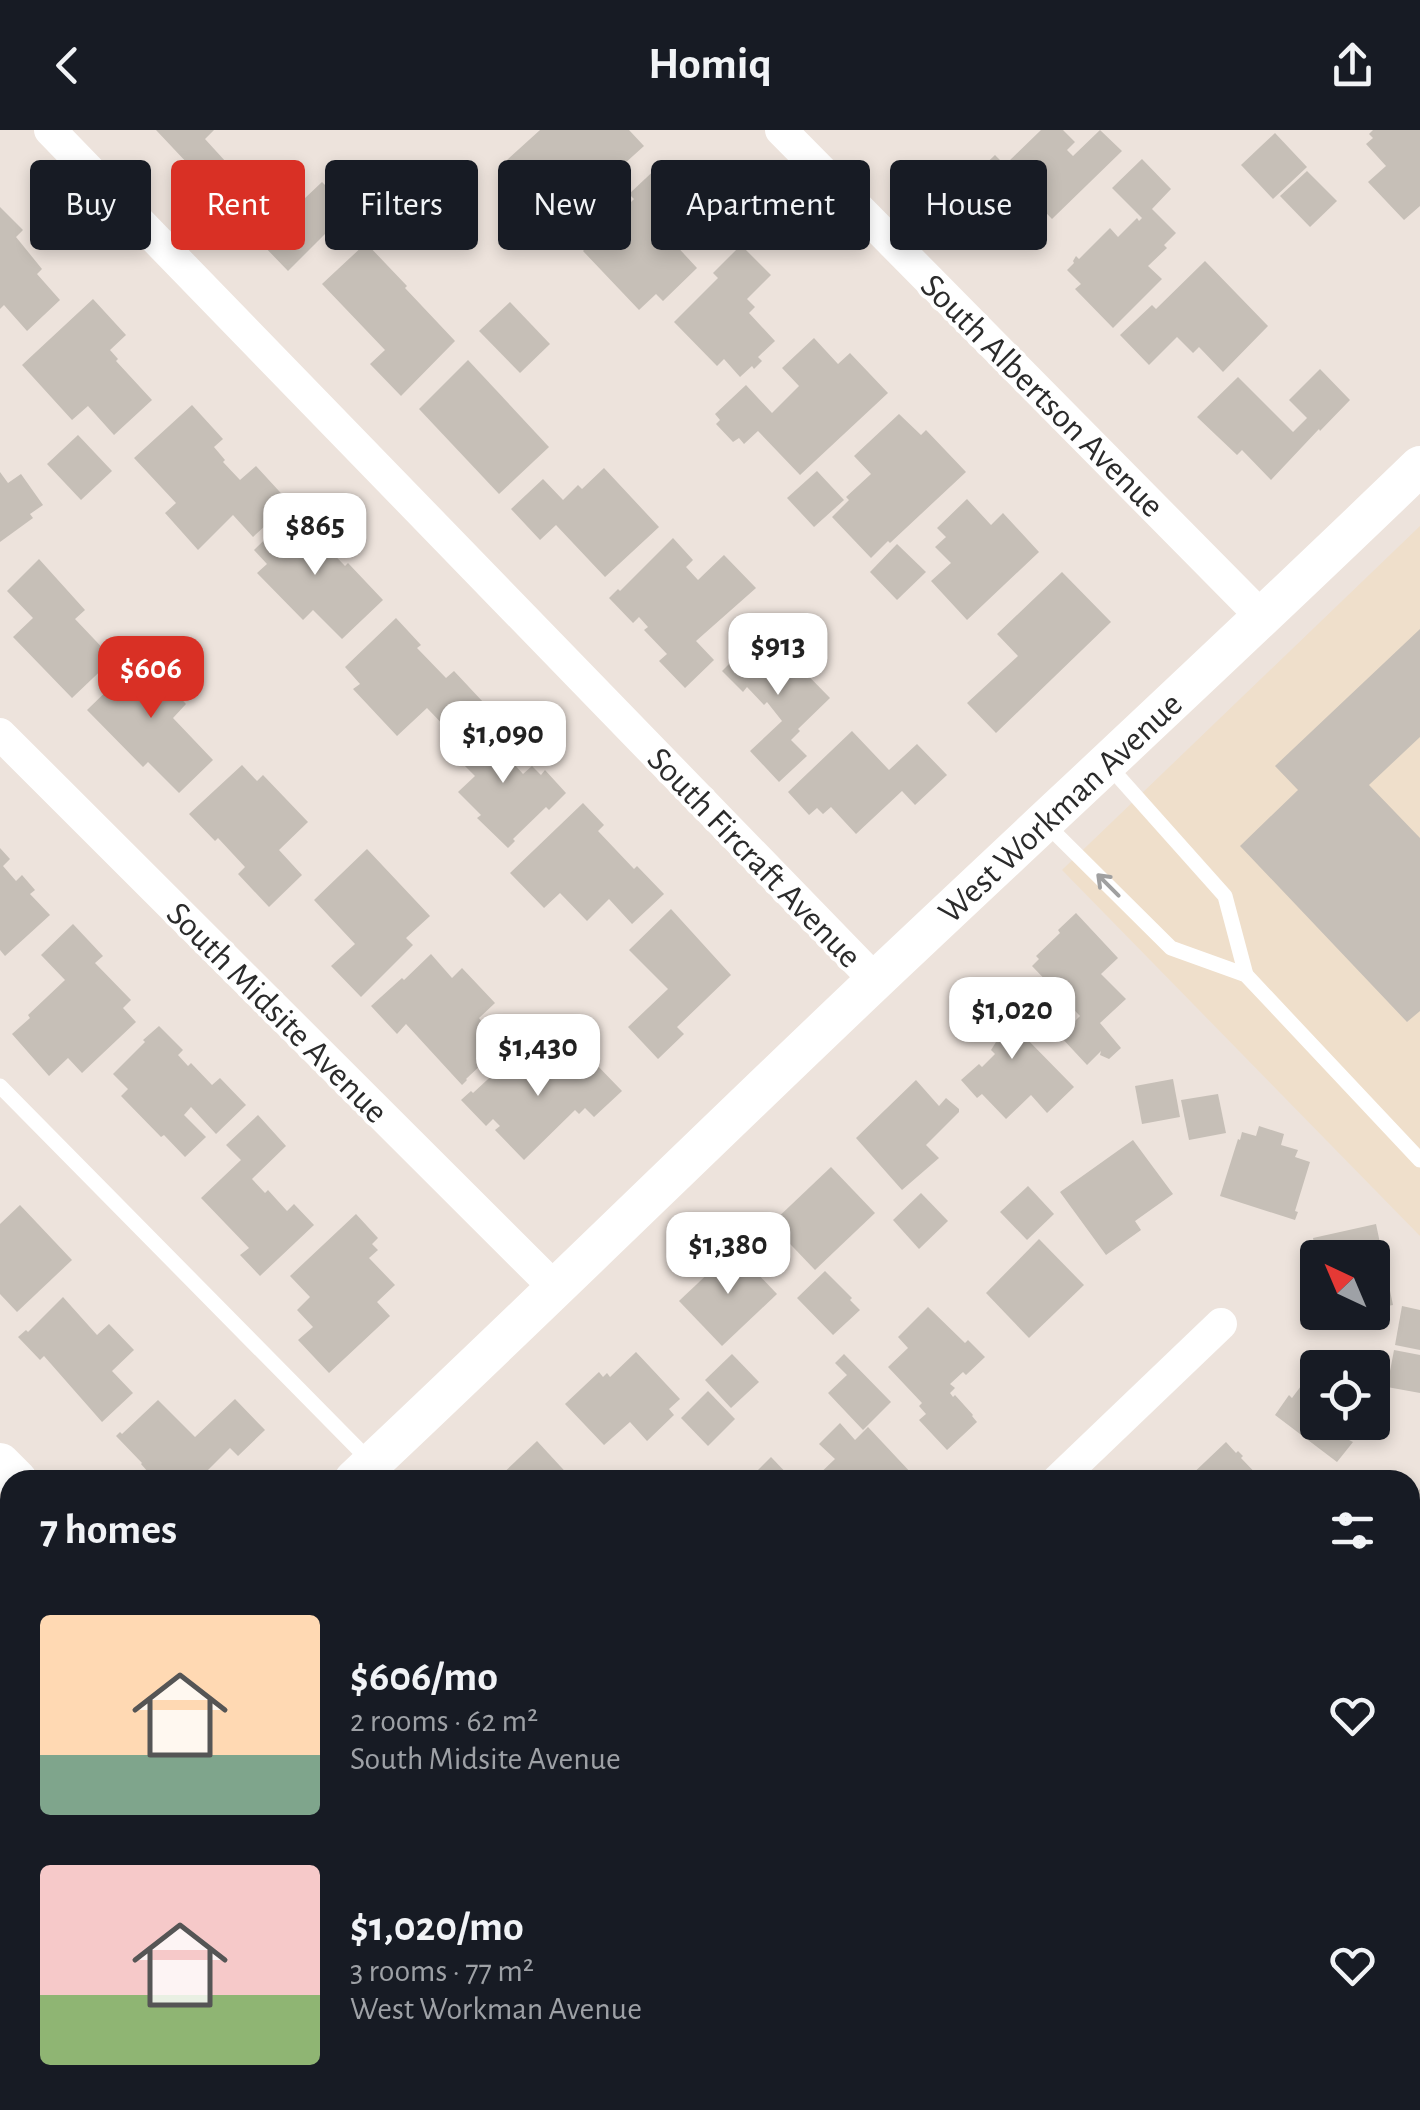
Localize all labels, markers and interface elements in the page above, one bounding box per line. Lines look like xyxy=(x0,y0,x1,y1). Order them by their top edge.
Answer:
icon: back xyxy=(40,38,95,93)
icon: share xyxy=(1325,38,1380,93)
text: Homiq xyxy=(648,42,772,87)
chip: Buy xyxy=(30,160,151,250)
chip: Rent xyxy=(171,160,305,250)
chip: Filters xyxy=(325,160,478,250)
chip: New xyxy=(498,160,631,250)
chip: Apartment xyxy=(651,160,870,250)
chip: House xyxy=(890,160,1047,250)
street label: South Albertson Avenue xyxy=(914,268,1170,524)
pin: $865 xyxy=(256,493,374,578)
text: $865 xyxy=(285,509,345,541)
pin: $913 xyxy=(719,613,837,698)
text: $913 xyxy=(750,629,806,661)
pin: $606 xyxy=(92,636,210,721)
text: $606 xyxy=(120,652,182,684)
street label: West Workman Avenue xyxy=(932,686,1189,930)
pin: $1,090 xyxy=(422,701,584,786)
text: $1,090 xyxy=(462,717,544,749)
street label: South Fircraft Avenue xyxy=(640,741,867,975)
one-way arrow xyxy=(1096,874,1120,898)
street label: South Midsite Avenue xyxy=(160,896,394,1130)
pin: $1,020 xyxy=(931,977,1093,1062)
text: $1,020 xyxy=(971,993,1053,1025)
pin: $1,430 xyxy=(457,1014,619,1099)
text: $1,430 xyxy=(498,1030,578,1062)
pin: $1,380 xyxy=(647,1212,809,1297)
text: $1,380 xyxy=(688,1228,768,1260)
north arrow xyxy=(1300,1240,1390,1330)
map controls xyxy=(1300,1240,1390,1440)
button: locate xyxy=(1300,1350,1390,1440)
icon: filters xyxy=(1325,1503,1380,1558)
text: 7 homes xyxy=(40,1509,177,1551)
icon: home xyxy=(120,1655,240,1775)
text: $606/mo xyxy=(350,1656,498,1698)
icon: heart xyxy=(1325,1688,1380,1743)
text: 2 rooms · 62 m² xyxy=(350,1705,538,1737)
text: South Midsite Avenue xyxy=(350,1743,621,1775)
icon: home xyxy=(120,1905,240,2025)
text: $1,020/mo xyxy=(350,1906,524,1948)
icon: heart xyxy=(1325,1938,1380,1993)
text: 3 rooms · 77 m² xyxy=(350,1955,534,1987)
text: West Workman Avenue xyxy=(350,1993,642,2025)

